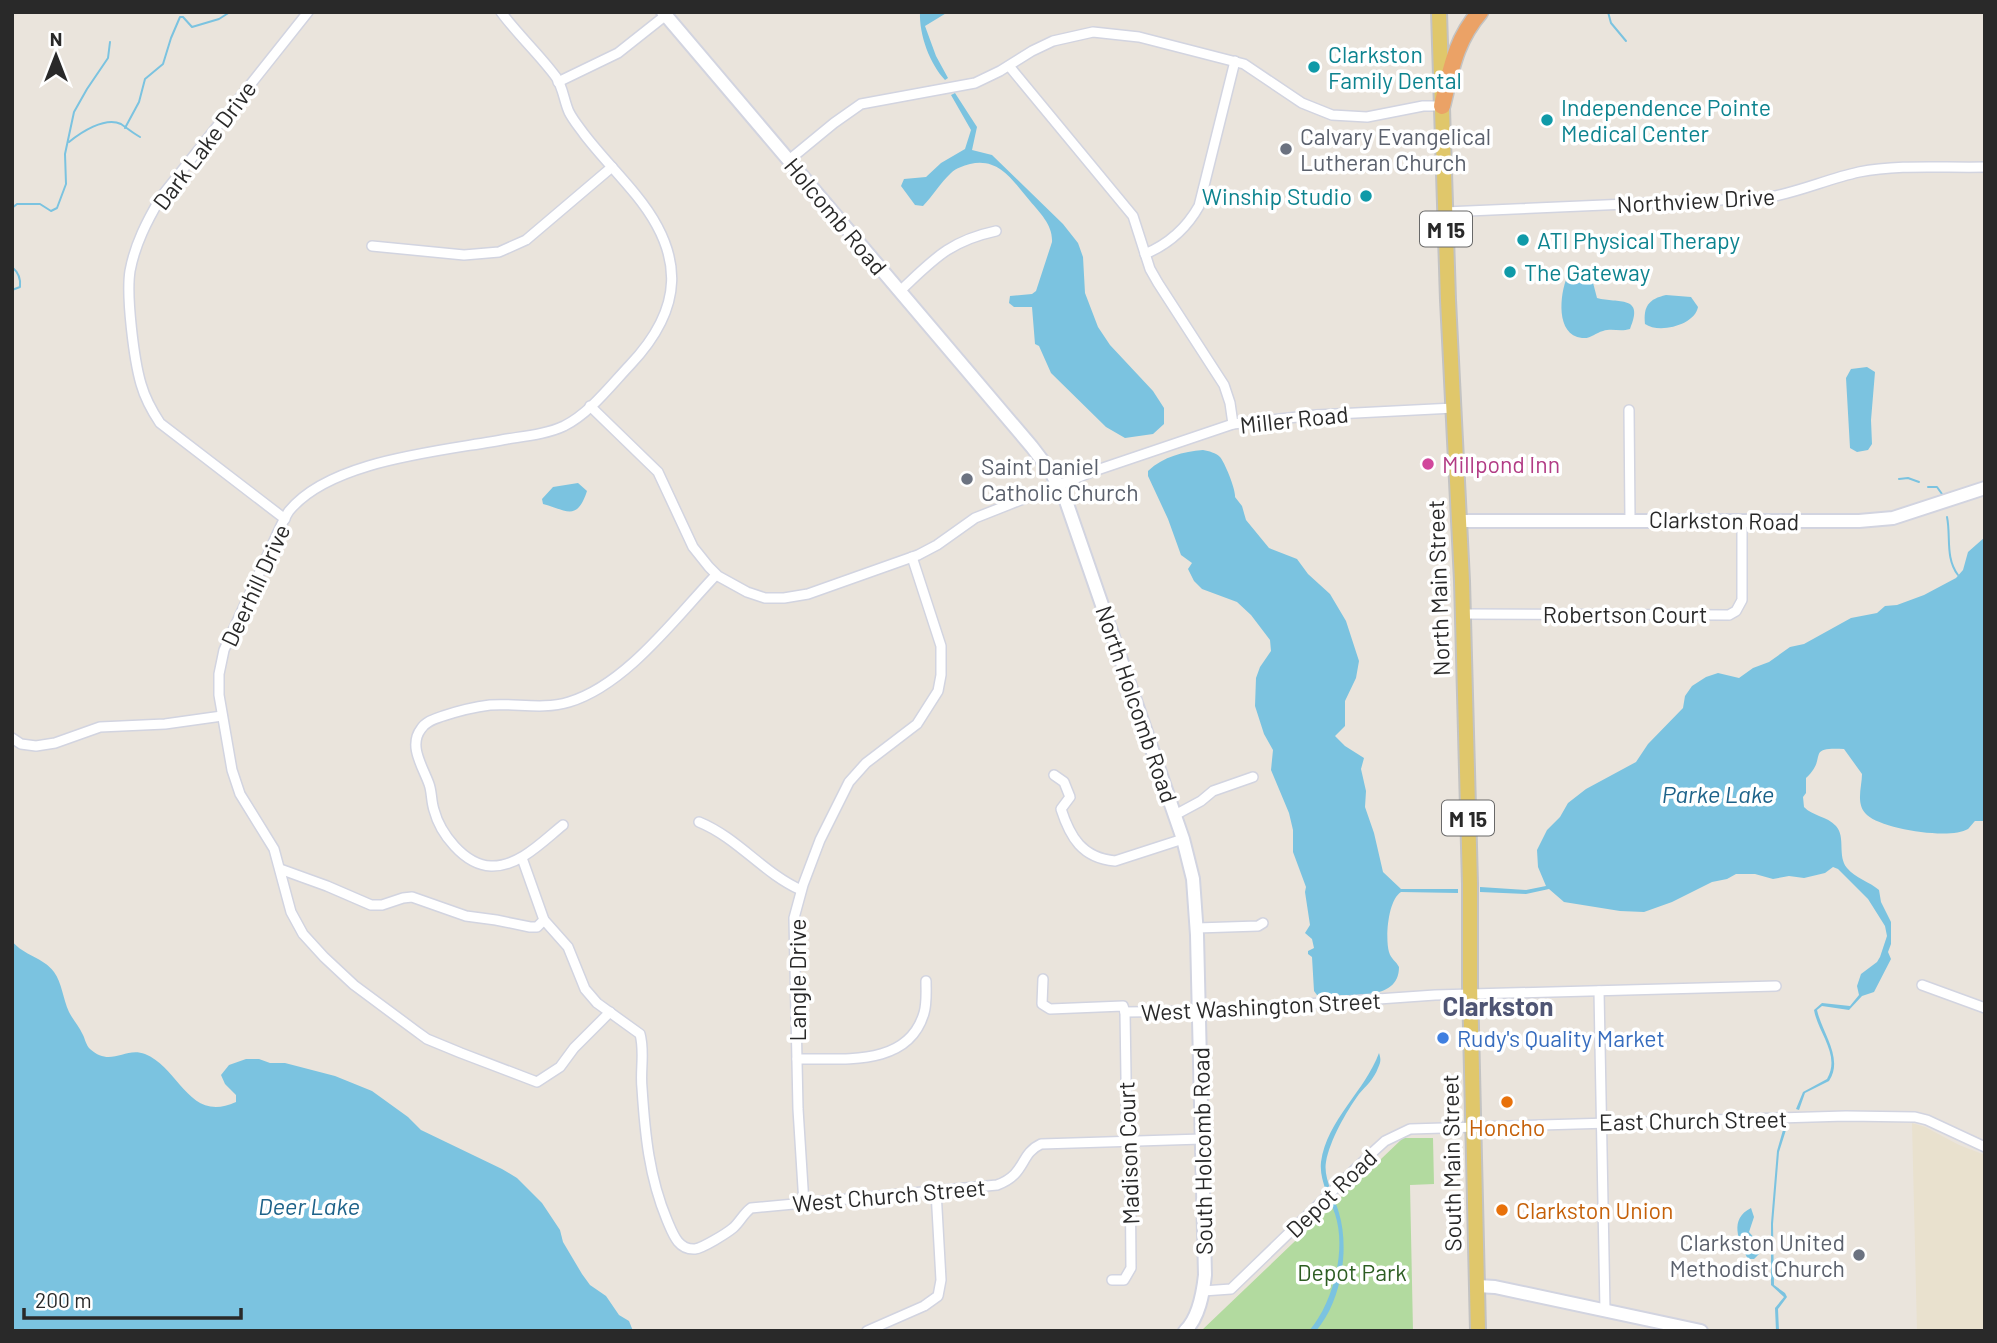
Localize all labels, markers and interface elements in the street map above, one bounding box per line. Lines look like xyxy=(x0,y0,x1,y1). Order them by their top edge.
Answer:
north arrow xyxy=(21,21,91,91)
text: N xyxy=(50,27,62,50)
place label: Clarkston Family Dental xyxy=(1328,40,1462,94)
marker: Clarkston Family Dental xyxy=(1306,59,1322,75)
street label: Dark Lake Drive xyxy=(146,75,262,215)
place label: Independence Pointe Medical Center xyxy=(1561,93,1771,147)
marker: Independence Pointe Medical Center xyxy=(1539,112,1555,128)
place label: Calvary Evangelical Lutheran Church xyxy=(1300,122,1491,176)
marker: Calvary Evangelical Lutheran Church xyxy=(1278,141,1294,157)
street label: Holcomb Road xyxy=(779,152,893,280)
place label: Winship Studio xyxy=(1202,182,1352,210)
street label: Northview Drive xyxy=(1616,182,1776,218)
marker: Winship Studio xyxy=(1358,188,1374,204)
road number: M 15 xyxy=(1420,212,1472,246)
place label: ATI Physical Therapy xyxy=(1537,226,1740,254)
marker: ATI Physical Therapy xyxy=(1515,232,1531,248)
place label: The Gateway xyxy=(1524,258,1651,286)
marker: The Gateway xyxy=(1502,264,1518,280)
street label: Miller Road xyxy=(1238,399,1350,439)
place label: Millpond Inn xyxy=(1442,450,1560,478)
place label: Saint Daniel Catholic Church xyxy=(981,452,1139,506)
marker: Millpond Inn xyxy=(1420,456,1436,472)
marker: Saint Daniel Catholic Church xyxy=(959,471,975,487)
street label: North Main Street xyxy=(1421,500,1455,676)
street label: Clarkston Road xyxy=(1649,505,1799,535)
street label: Deerhill Drive xyxy=(214,519,296,651)
street label: Robertson Court xyxy=(1543,600,1707,628)
street label: North Holcomb Road xyxy=(1090,602,1184,806)
water label: Parke Lake xyxy=(1662,779,1774,808)
road number: M 15 xyxy=(1442,800,1494,836)
street label: Langle Drive xyxy=(783,919,811,1041)
street label: West Washington Street xyxy=(1140,986,1382,1026)
district label: Clarkston xyxy=(1443,990,1553,1021)
place label: Rudy's Quality Market xyxy=(1457,1024,1665,1052)
marker: Rudy's Quality Market xyxy=(1435,1030,1451,1046)
street label: South Holcomb Road xyxy=(1186,1047,1218,1255)
street label: South Main Street xyxy=(1435,1074,1467,1252)
street label: Madison Court xyxy=(1112,1081,1144,1225)
marker: Honcho xyxy=(1499,1094,1515,1110)
street label: East Church Street xyxy=(1599,1104,1787,1136)
place label: Honcho xyxy=(1469,1113,1545,1141)
street label: Depot Road xyxy=(1280,1143,1382,1243)
street label: West Church Street xyxy=(791,1173,987,1217)
water label: Deer Lake xyxy=(258,1191,360,1220)
place label: Clarkston Union xyxy=(1516,1196,1674,1224)
marker: Clarkston Union xyxy=(1494,1202,1510,1218)
place label: Clarkston United Methodist Church xyxy=(1670,1228,1845,1282)
marker: Clarkston United Methodist Church xyxy=(1851,1247,1867,1263)
park label: Depot Park xyxy=(1297,1258,1407,1286)
scale bar xyxy=(24,1276,242,1320)
text: 200 m xyxy=(35,1287,92,1312)

